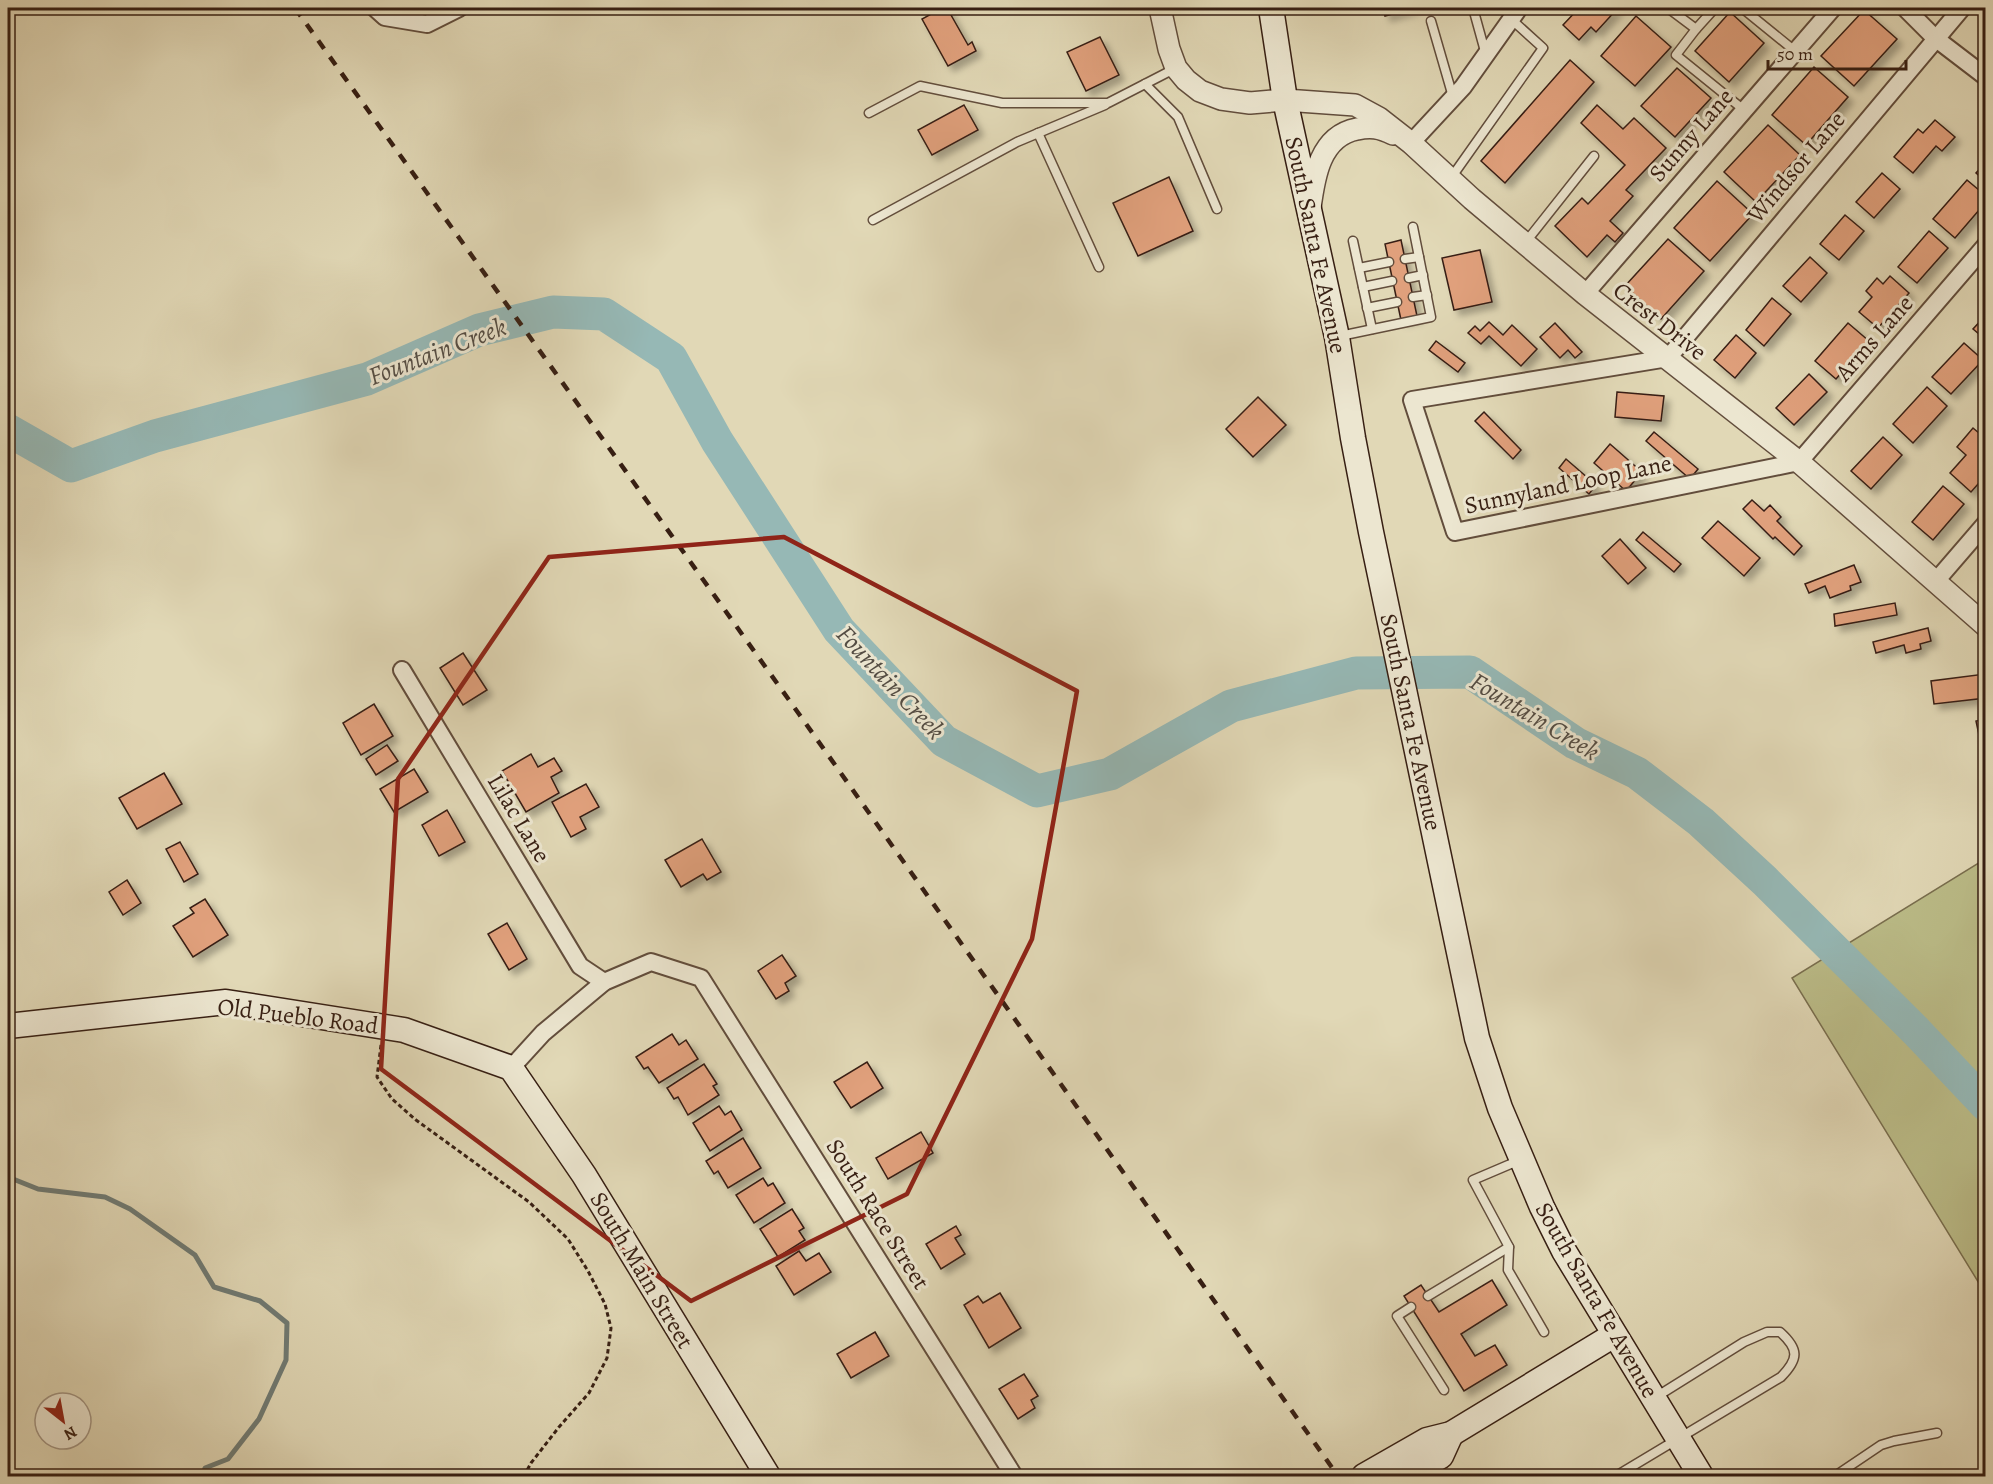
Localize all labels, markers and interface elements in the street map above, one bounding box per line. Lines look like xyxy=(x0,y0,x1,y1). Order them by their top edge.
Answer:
scale bar xyxy=(1768,33,1906,71)
text: 50 m xyxy=(1777,42,1813,66)
street label: Sunny Lane xyxy=(1641,81,1741,189)
street label: Windsor Lane xyxy=(1739,104,1852,231)
street label: South Santa Fe Avenue xyxy=(1277,133,1355,357)
street label: Crest Drive xyxy=(1607,274,1713,368)
street label: Arms Lane xyxy=(1827,288,1920,389)
water label: Fountain Creek xyxy=(363,309,511,394)
street label: Sunnyland Loop Lane xyxy=(1462,446,1674,522)
street label: South Santa Fe Avenue xyxy=(1372,610,1450,834)
water label: Fountain Creek xyxy=(828,617,953,747)
water label: Fountain Creek xyxy=(1463,664,1606,769)
street label: Lilac Lane xyxy=(480,768,558,868)
street label: Old Pueblo Road xyxy=(216,990,380,1042)
street label: South Race Street xyxy=(819,1132,937,1296)
street label: South Main Street xyxy=(583,1186,701,1354)
street label: South Santa Fe Avenue xyxy=(1528,1196,1666,1404)
north arrow xyxy=(33,1391,93,1451)
text: N xyxy=(59,1421,81,1446)

